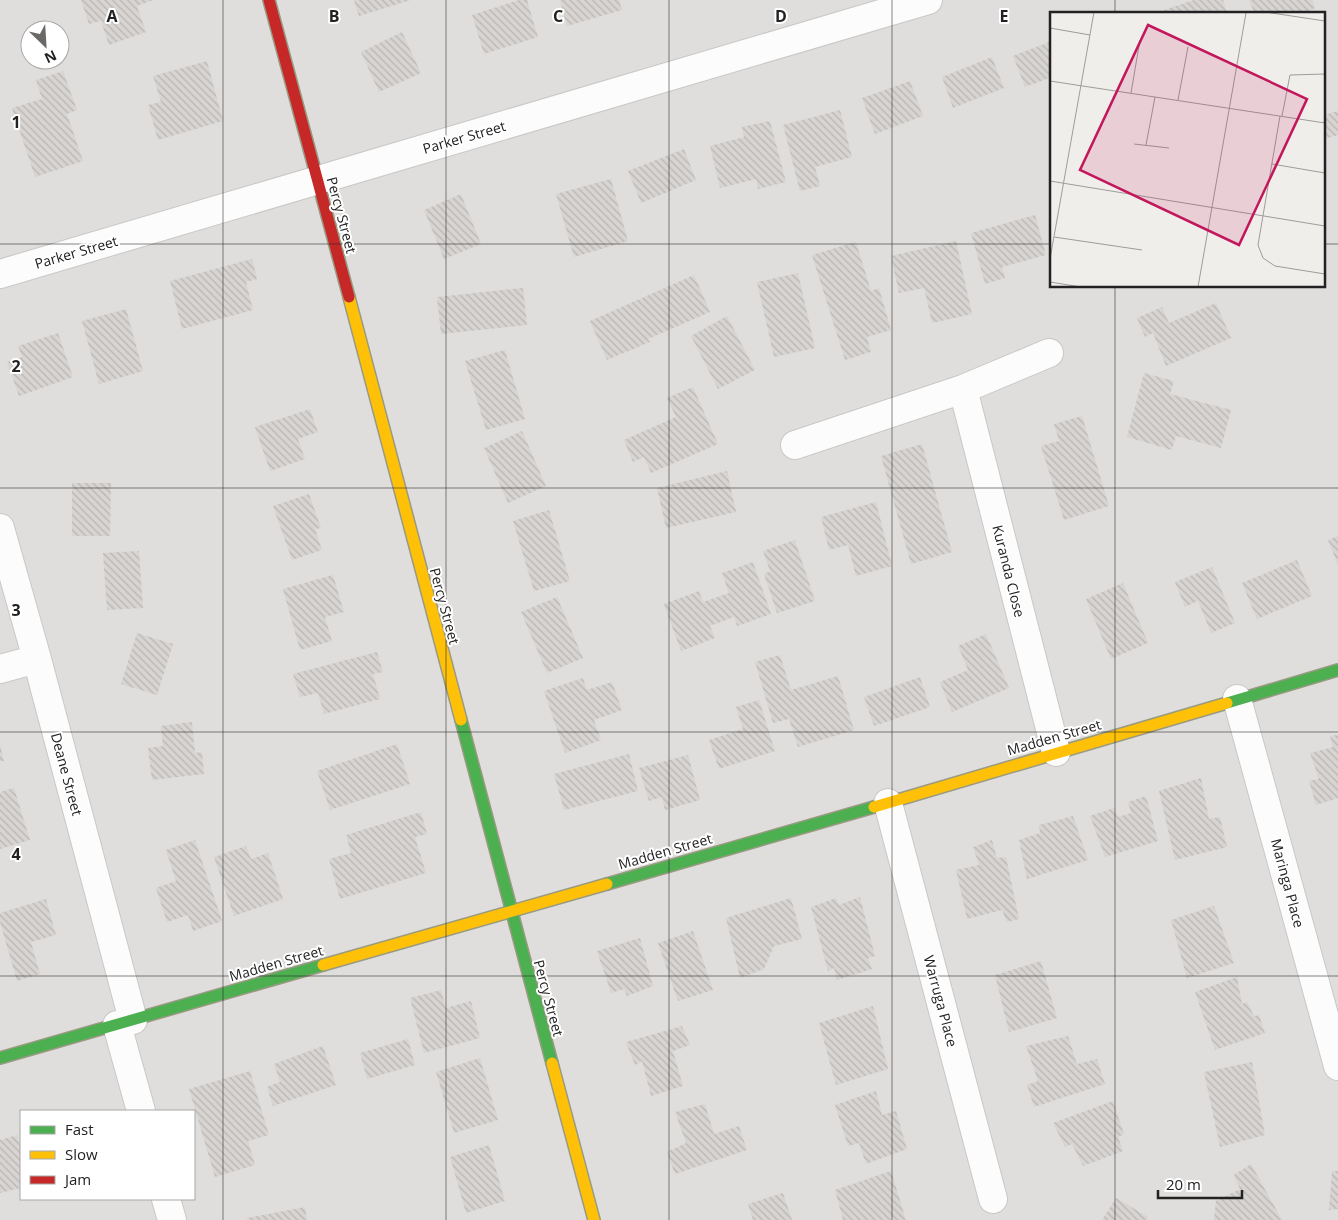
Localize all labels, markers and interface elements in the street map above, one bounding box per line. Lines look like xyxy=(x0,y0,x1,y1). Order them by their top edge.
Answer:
text: A xyxy=(106,5,118,27)
text: B xyxy=(329,5,339,27)
text: C xyxy=(553,5,563,27)
text: D xyxy=(775,5,787,27)
text: E xyxy=(1000,5,1009,27)
inset map xyxy=(1050,12,1326,288)
north arrow xyxy=(20,20,70,70)
text: N xyxy=(42,46,60,68)
text: 1 xyxy=(11,111,21,133)
street label: Parker Street xyxy=(420,116,508,158)
street label: Percy Street xyxy=(323,175,361,255)
street label: Parker Street xyxy=(32,231,120,273)
text: 2 xyxy=(11,355,21,377)
street label: Kuranda Close xyxy=(988,523,1030,619)
street label: Percy Street xyxy=(426,566,464,646)
text: 3 xyxy=(11,599,21,621)
street label: Madden Street xyxy=(1005,715,1103,759)
street label: Deane Street xyxy=(47,730,87,818)
street label: Madden Street xyxy=(616,829,714,873)
street label: Maringa Place xyxy=(1267,836,1309,930)
text: 4 xyxy=(11,843,21,865)
street label: Madden Street xyxy=(227,941,325,985)
street label: Warruga Place xyxy=(920,953,962,1049)
street label: Percy Street xyxy=(530,958,568,1038)
legend xyxy=(20,1110,195,1200)
text: Fast xyxy=(65,1119,94,1139)
text: Slow xyxy=(65,1144,98,1164)
scale bar xyxy=(1158,1168,1242,1200)
text: Jam xyxy=(63,1169,91,1189)
text: 20 m xyxy=(1166,1174,1201,1194)

